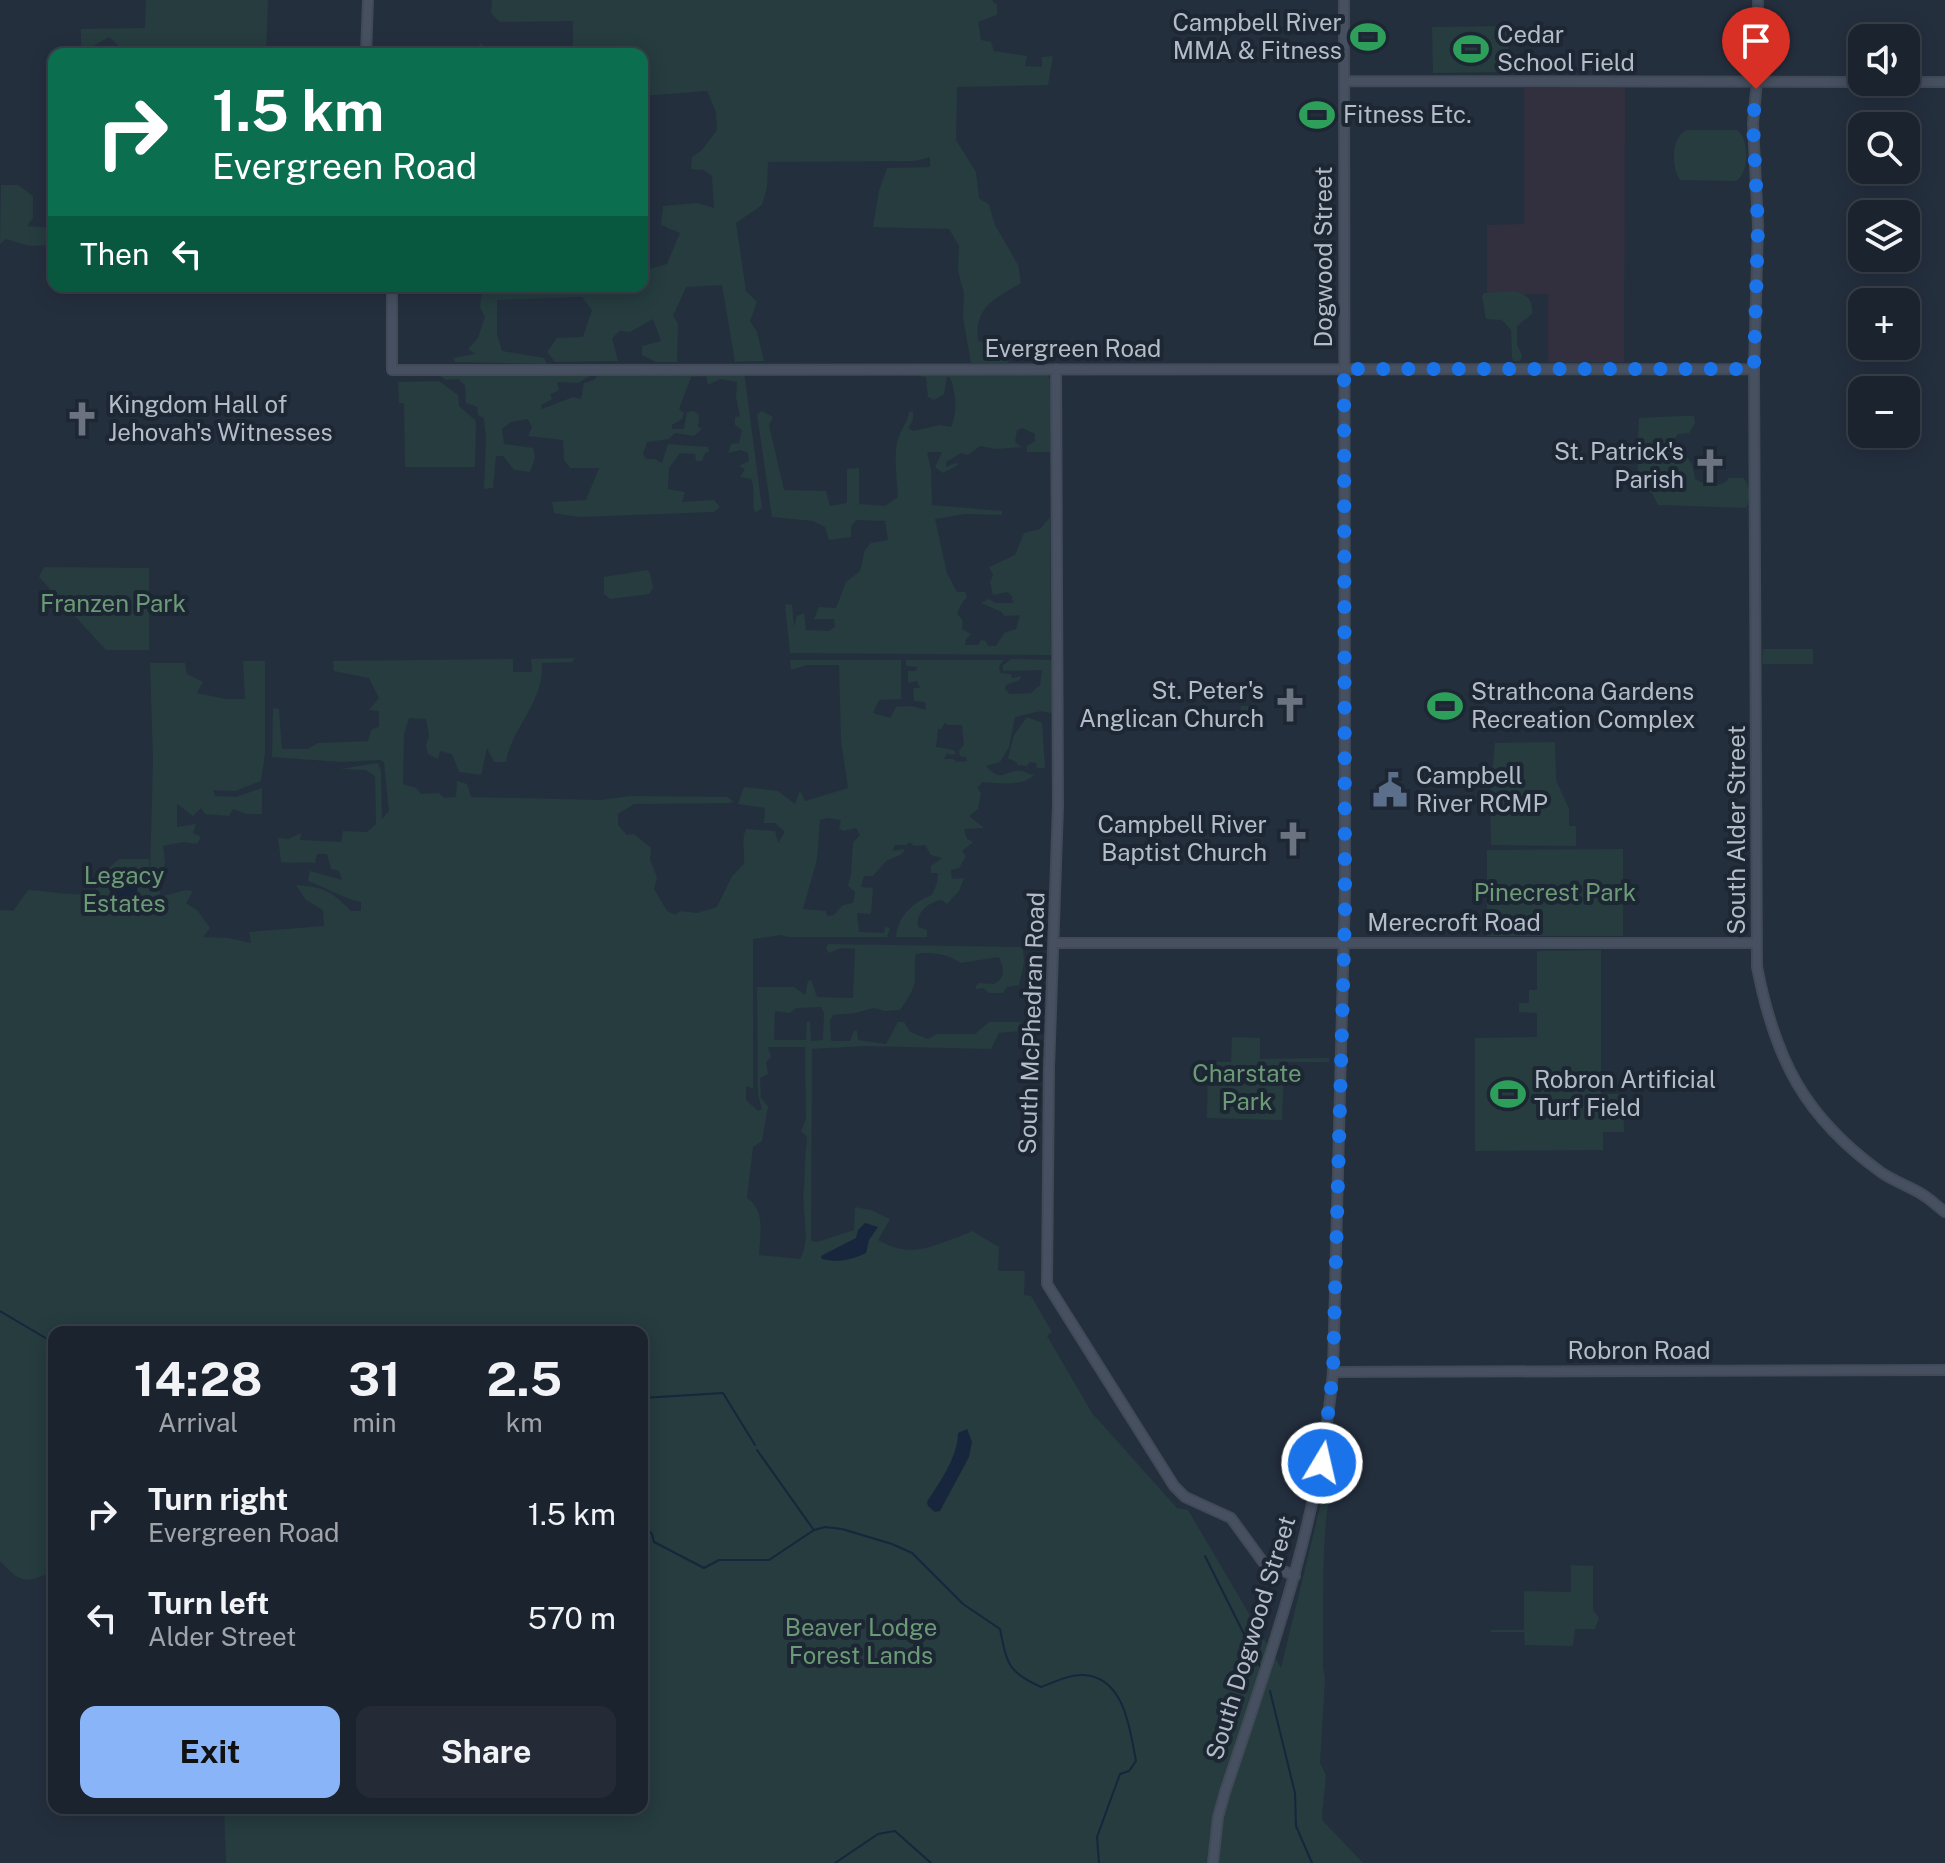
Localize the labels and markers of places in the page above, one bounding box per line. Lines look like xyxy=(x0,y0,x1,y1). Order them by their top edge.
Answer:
pin xyxy=(1722,7,1790,89)
place label: Campbell River MMA & Fitness xyxy=(1173,8,1342,64)
sports icon: Campbell River MMA & Fitness xyxy=(1349,18,1387,56)
place label: Cedar School Field xyxy=(1497,20,1635,76)
sports icon: Cedar School Field xyxy=(1452,30,1490,68)
sports icon: Fitness Etc. xyxy=(1298,96,1336,134)
place label: Fitness Etc. xyxy=(1343,100,1472,128)
place label: Kingdom Hall of Jehovah's Witnesses xyxy=(108,390,333,446)
church icon: Kingdom Hall of Jehovah's Witnesses xyxy=(63,400,101,438)
place label: St. Patrick's Parish xyxy=(1554,437,1684,493)
church icon: St. Patrick's Parish xyxy=(1691,447,1729,485)
place label: St. Peter's Anglican Church xyxy=(1079,676,1264,732)
place label: Strathcona Gardens Recreation Complex xyxy=(1471,677,1695,733)
church icon: St. Peter's Anglican Church xyxy=(1271,686,1309,724)
sports icon: Strathcona Gardens Recreation Complex xyxy=(1426,687,1464,725)
place label: Campbell River RCMP xyxy=(1416,761,1548,817)
public building icon: Campbell River RCMP xyxy=(1371,771,1409,809)
place label: Campbell River Baptist Church xyxy=(1098,810,1267,866)
church icon: Campbell River Baptist Church xyxy=(1274,820,1312,858)
place label: Robron Artificial Turf Field xyxy=(1534,1065,1716,1121)
sports icon: Robron Artificial Turf Field xyxy=(1489,1075,1527,1113)

